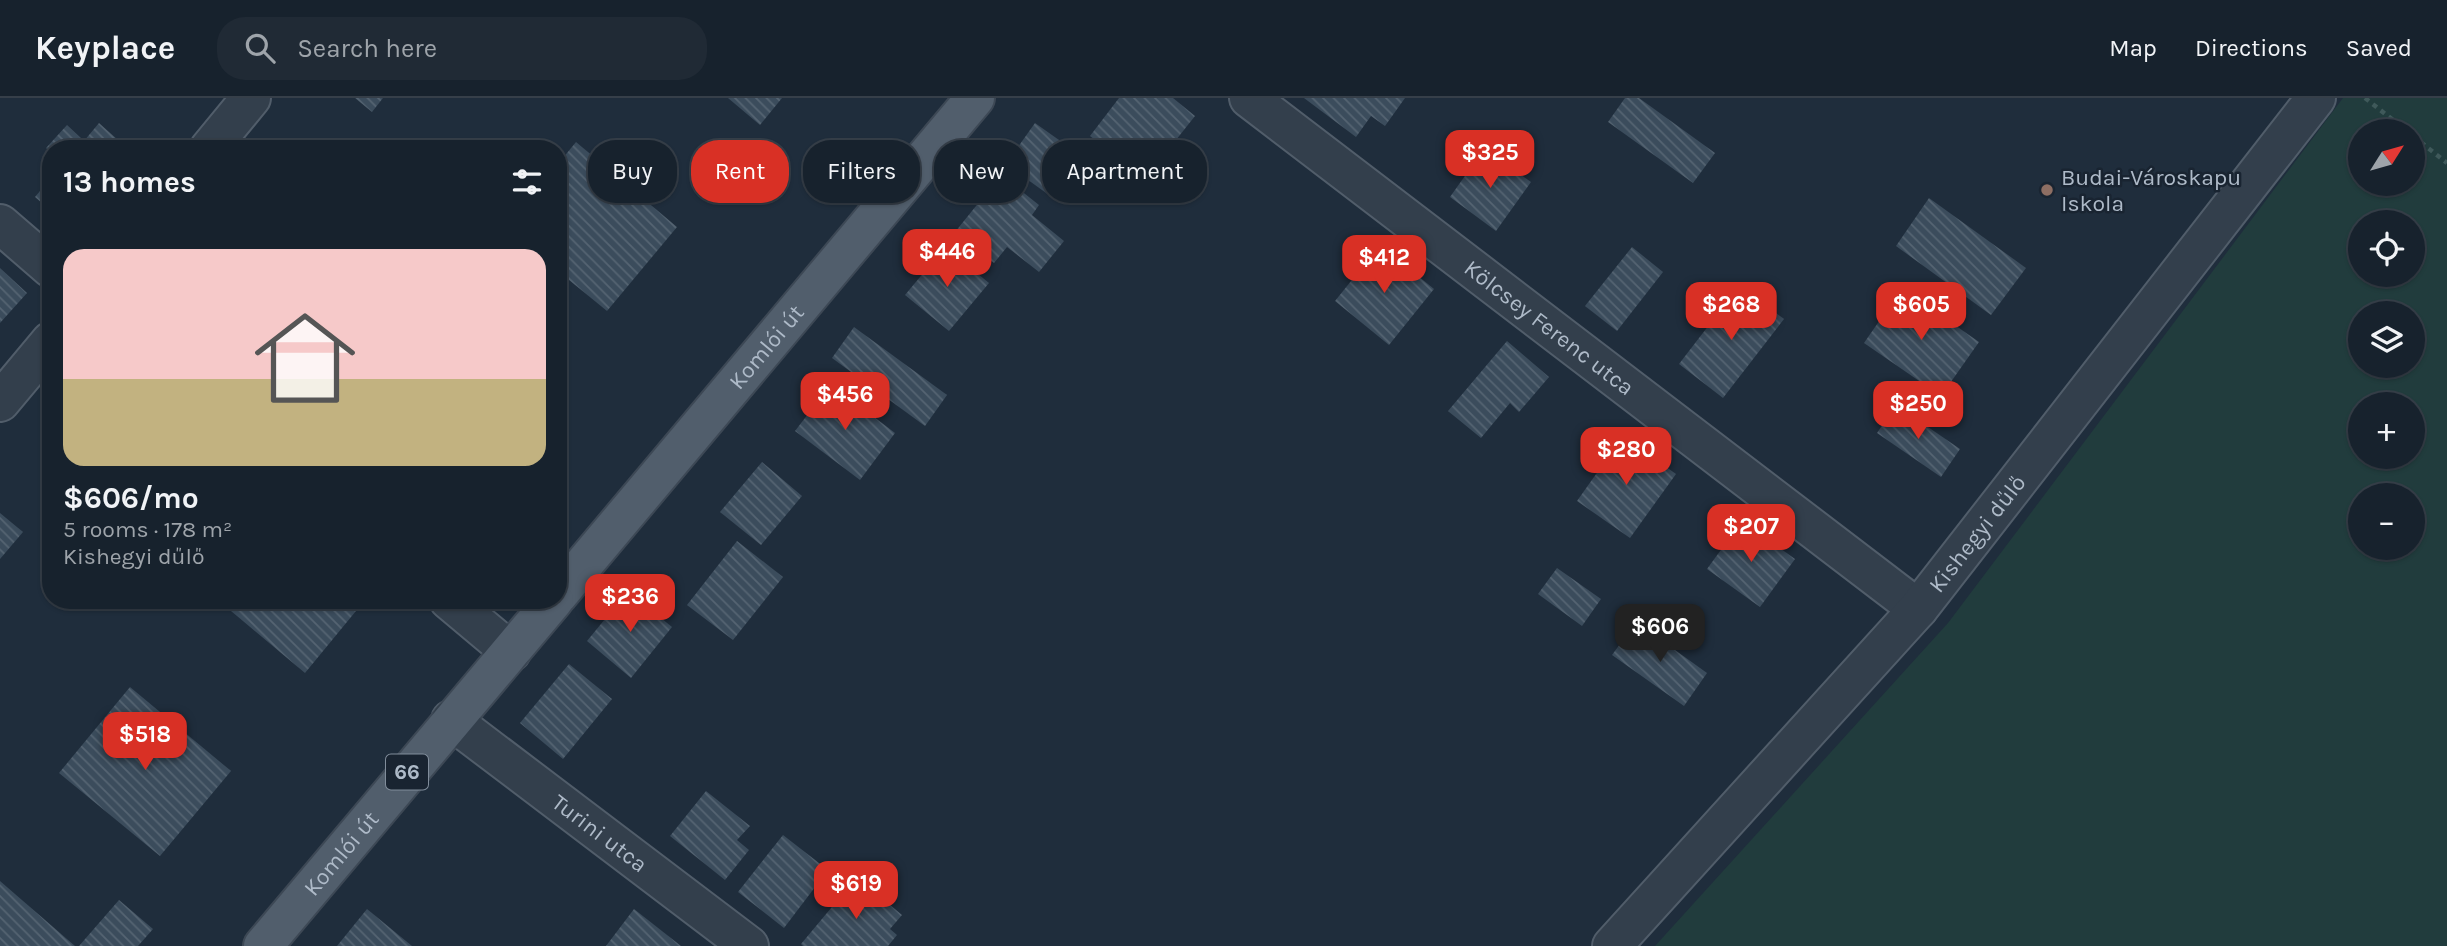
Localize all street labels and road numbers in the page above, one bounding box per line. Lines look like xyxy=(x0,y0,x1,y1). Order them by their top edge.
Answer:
street label: Kölcsey Ferenc utca xyxy=(1459,254,1640,401)
street label: Komlói út xyxy=(723,299,810,395)
street label: Kishegyi dűlő xyxy=(1923,469,2031,598)
road number: 66 xyxy=(386,754,428,790)
street label: Turini utca xyxy=(547,788,653,878)
street label: Komlói út xyxy=(298,805,384,901)

